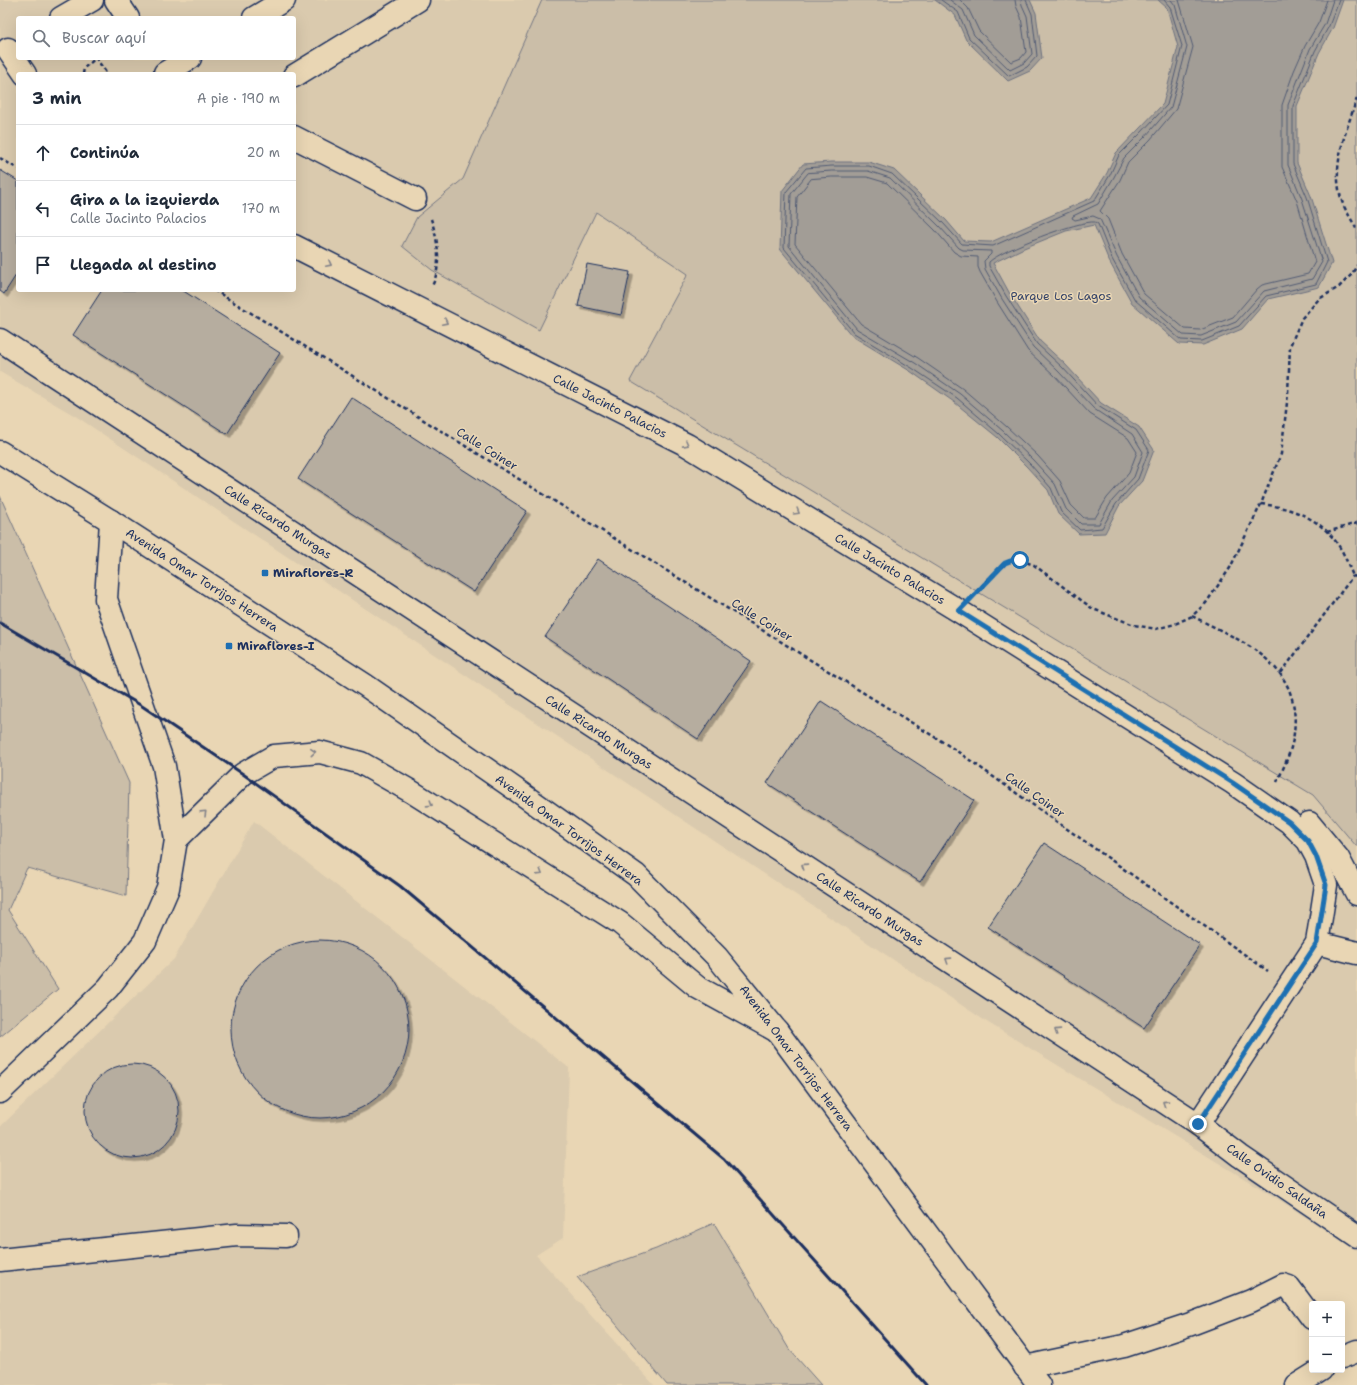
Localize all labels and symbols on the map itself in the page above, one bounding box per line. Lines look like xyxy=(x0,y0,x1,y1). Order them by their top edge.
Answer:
one-way arrow xyxy=(325,259,332,267)
park label: Parque Los Lagos xyxy=(1011,288,1111,304)
one-way arrow xyxy=(441,317,448,325)
street label: Calle Jacinto Palacios xyxy=(550,370,670,442)
street label: Calle Coiner xyxy=(453,424,521,474)
one-way arrow xyxy=(682,440,689,447)
street label: Calle Ricardo Murgas xyxy=(221,481,335,563)
one-way arrow xyxy=(793,507,800,515)
street label: Avenida Omar Torrijos Herrera xyxy=(123,525,282,636)
street label: Calle Jacinto Palacios xyxy=(832,530,948,608)
route start xyxy=(1011,551,1029,569)
place label: Miraflores-R xyxy=(273,565,353,581)
marker: Miraflores-R xyxy=(260,568,270,578)
street label: Calle Coiner xyxy=(728,595,796,645)
place label: Miraflores-I xyxy=(237,638,315,654)
marker: Miraflores-I xyxy=(224,641,234,651)
street label: Calle Ricardo Murgas xyxy=(542,691,656,773)
one-way arrow xyxy=(310,748,316,757)
street label: Calle Coiner xyxy=(1002,768,1068,822)
street label: Avenida Omar Torrijos Herrera xyxy=(492,771,646,889)
one-way arrow xyxy=(426,799,433,807)
one-way arrow xyxy=(199,810,207,818)
one-way arrow xyxy=(801,863,808,871)
one-way arrow xyxy=(536,868,543,876)
street label: Calle Ricardo Murgas xyxy=(813,868,927,950)
one-way arrow xyxy=(945,957,952,965)
street label: Avenida Omar Torrijos Herrera xyxy=(736,982,857,1135)
one-way arrow xyxy=(1054,1029,1061,1036)
one-way arrow xyxy=(1163,1100,1170,1107)
route end xyxy=(1189,1115,1207,1133)
street label: Calle Ovidio Saldaña xyxy=(1223,1140,1331,1222)

